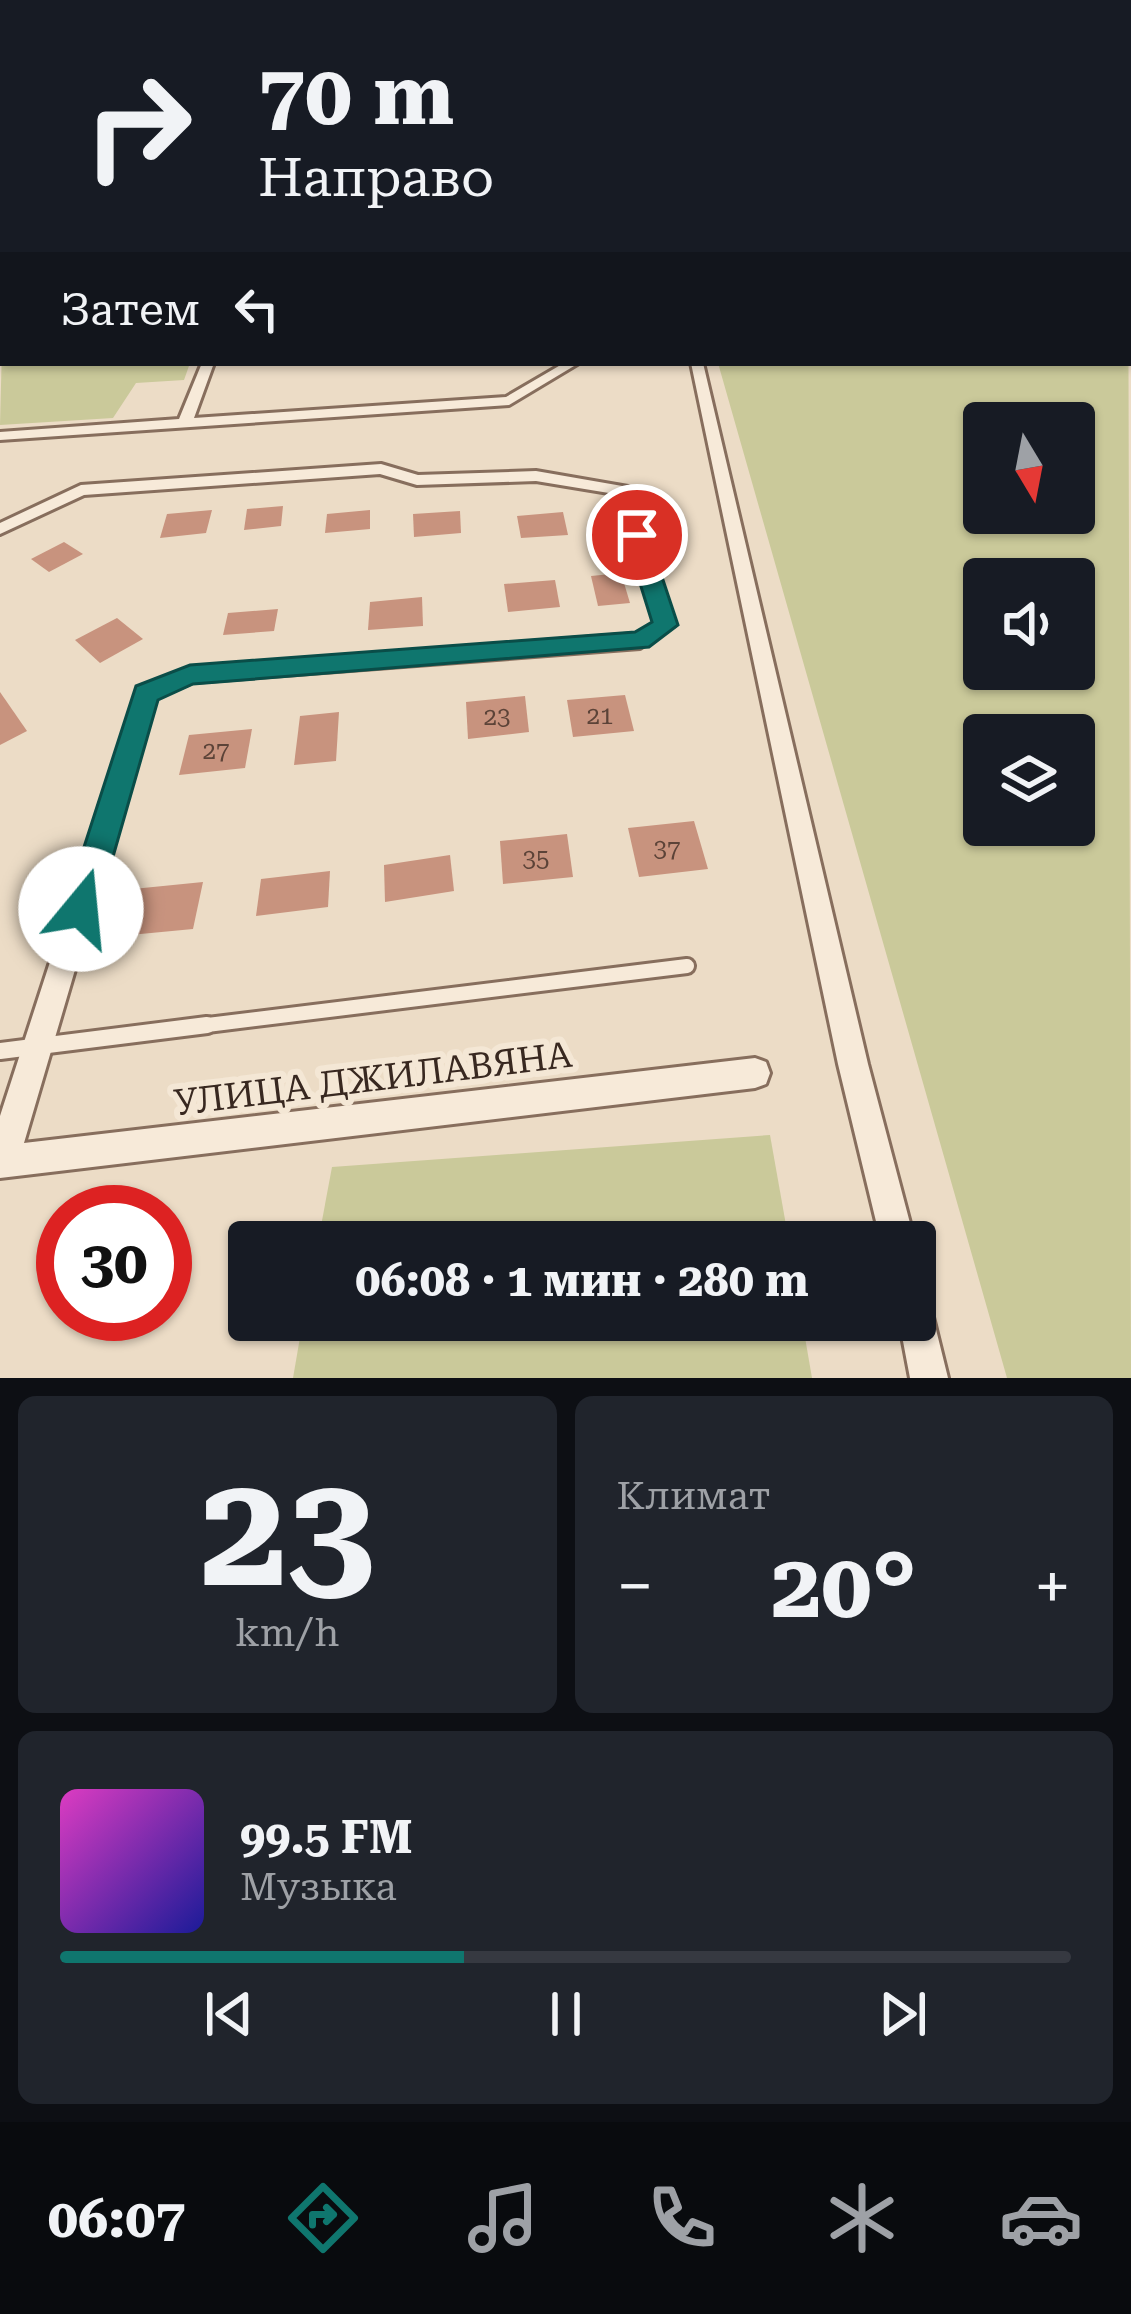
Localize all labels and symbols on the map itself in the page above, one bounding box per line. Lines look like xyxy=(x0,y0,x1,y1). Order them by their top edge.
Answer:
north arrow xyxy=(963,402,1095,534)
pin xyxy=(586,484,688,586)
house number: 21 xyxy=(587,702,613,730)
house number: 23 xyxy=(484,703,510,731)
house number: 27 xyxy=(203,737,229,765)
house number: 37 xyxy=(654,835,680,863)
house number: 35 xyxy=(523,845,549,873)
position arrow xyxy=(18,846,144,972)
street label: УЛИЦА ДЖИЛАВЯНА xyxy=(172,1034,574,1124)
speed limit sign: 30 xyxy=(36,1185,192,1341)

